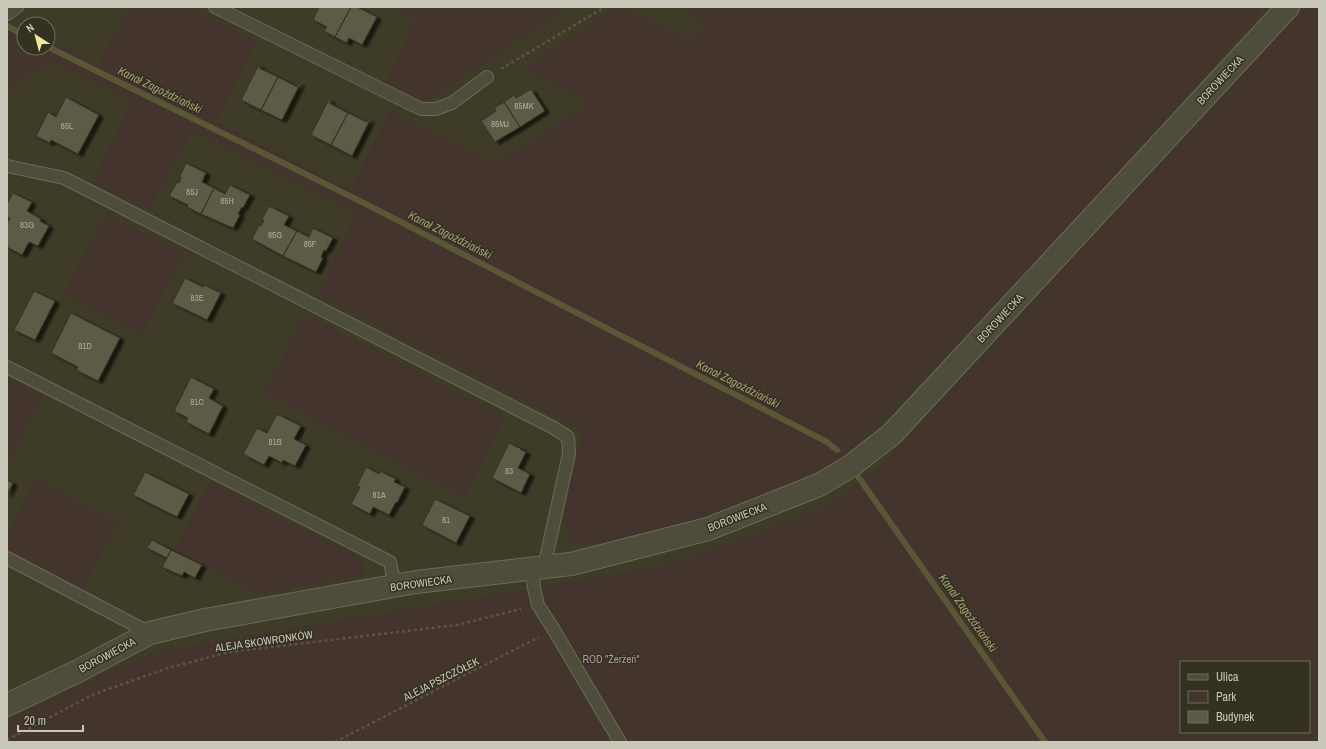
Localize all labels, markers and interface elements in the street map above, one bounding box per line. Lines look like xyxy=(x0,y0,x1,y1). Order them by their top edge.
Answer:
north arrow xyxy=(16,16,56,56)
text: N xyxy=(23,20,37,35)
street label: BOROWIECKA xyxy=(1194,52,1247,108)
water label: Kanał Zagoździański xyxy=(115,63,205,117)
house number: 85MK xyxy=(514,100,534,112)
house number: 85MJ xyxy=(491,118,509,130)
house number: 85L xyxy=(61,120,73,132)
house number: 85J xyxy=(186,186,198,198)
house number: 85H xyxy=(220,195,234,207)
water label: Kanał Zagoździański xyxy=(405,207,495,263)
house number: 83G xyxy=(20,219,34,231)
house number: 85G xyxy=(268,229,282,241)
house number: 85F xyxy=(304,238,317,250)
street label: BOROWIECKA xyxy=(974,290,1027,346)
house number: 83E xyxy=(190,292,204,304)
house number: 81D xyxy=(78,340,92,352)
water label: Kanał Zagoździański xyxy=(693,356,783,412)
house number: 81C xyxy=(190,396,204,408)
house number: 81B xyxy=(268,436,282,448)
house number: 83 xyxy=(505,465,513,477)
house number: 81A xyxy=(372,489,386,501)
street label: BOROWIECKA xyxy=(705,499,769,535)
house number: 81 xyxy=(442,514,450,526)
water label: Kanał Zagoździański xyxy=(935,571,1001,655)
street label: BOROWIECKA xyxy=(389,572,454,594)
street label: ALEJA SKOWRONKÓW xyxy=(213,627,314,655)
street label: BOROWIECKA xyxy=(76,634,139,676)
park label: ROD "Żerżeń" xyxy=(582,652,640,666)
street label: ALEJA PSZCZÓŁEK xyxy=(400,654,481,705)
legend xyxy=(1180,661,1310,733)
text: Ulica xyxy=(1216,669,1239,685)
text: Park xyxy=(1216,689,1236,705)
scale bar xyxy=(18,707,83,733)
text: Budynek xyxy=(1216,709,1254,725)
text: 20 m xyxy=(24,713,46,729)

